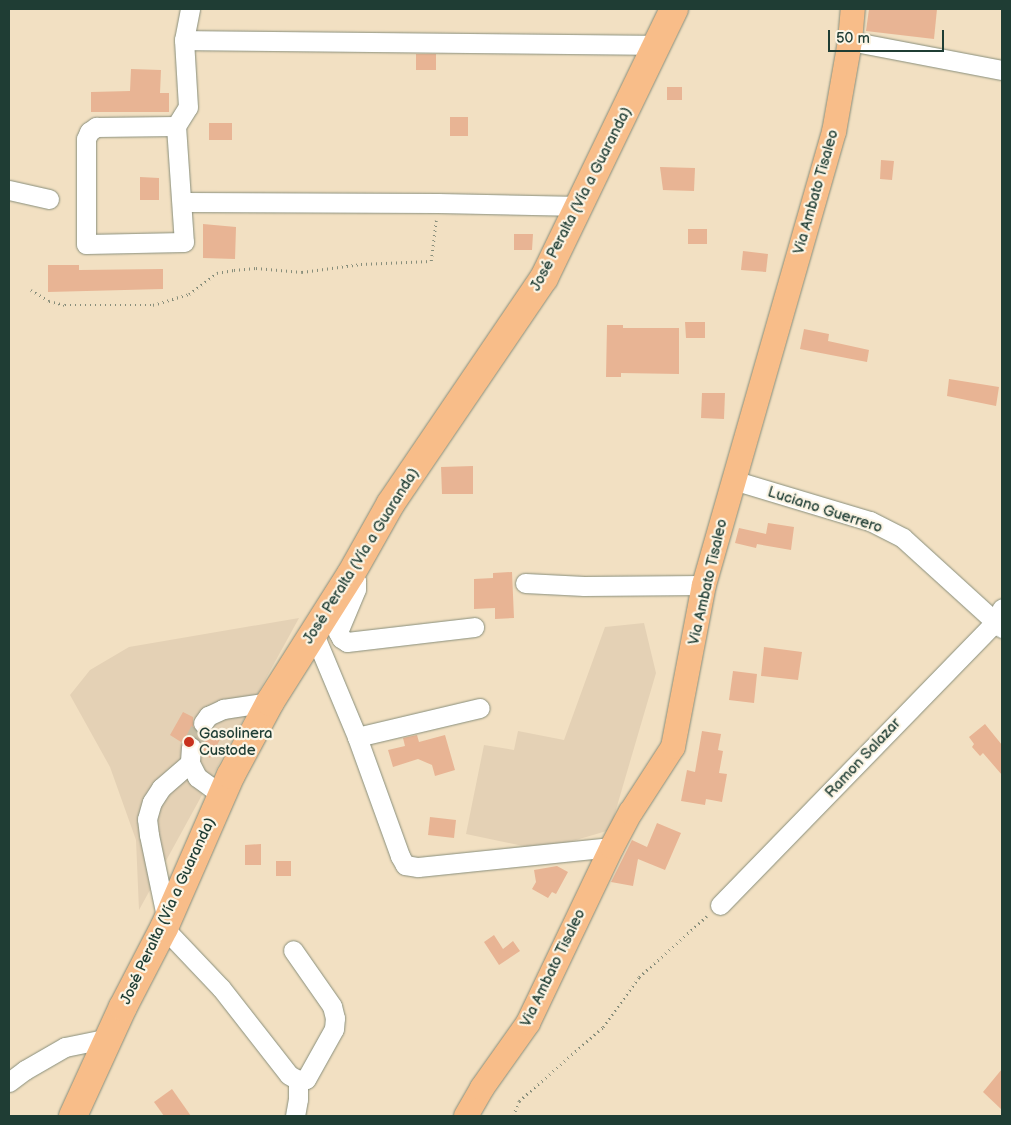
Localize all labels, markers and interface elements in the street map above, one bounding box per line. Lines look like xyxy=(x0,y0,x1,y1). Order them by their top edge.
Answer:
scale bar xyxy=(831,20,947,52)
text: 50 m xyxy=(836,29,870,48)
street label: José Peralta (Vía a Guaranda) xyxy=(527,104,635,294)
street label: Via Ambato Tisaleo xyxy=(790,127,842,257)
street label: José Peralta (Vía a Guaranda) xyxy=(299,465,423,647)
street label: Luciano Guerrero xyxy=(765,483,885,537)
street label: Via Ambato Tisaleo xyxy=(685,517,731,647)
street label: Ramon Salazar xyxy=(821,714,905,802)
place label: Gasolinera Custode xyxy=(199,724,272,759)
marker: Gasolinera Custode xyxy=(183,736,195,748)
street label: José Peralta (Vía a Guaranda) xyxy=(117,815,219,1007)
street label: Via Ambato Tisaleo xyxy=(517,906,589,1030)

